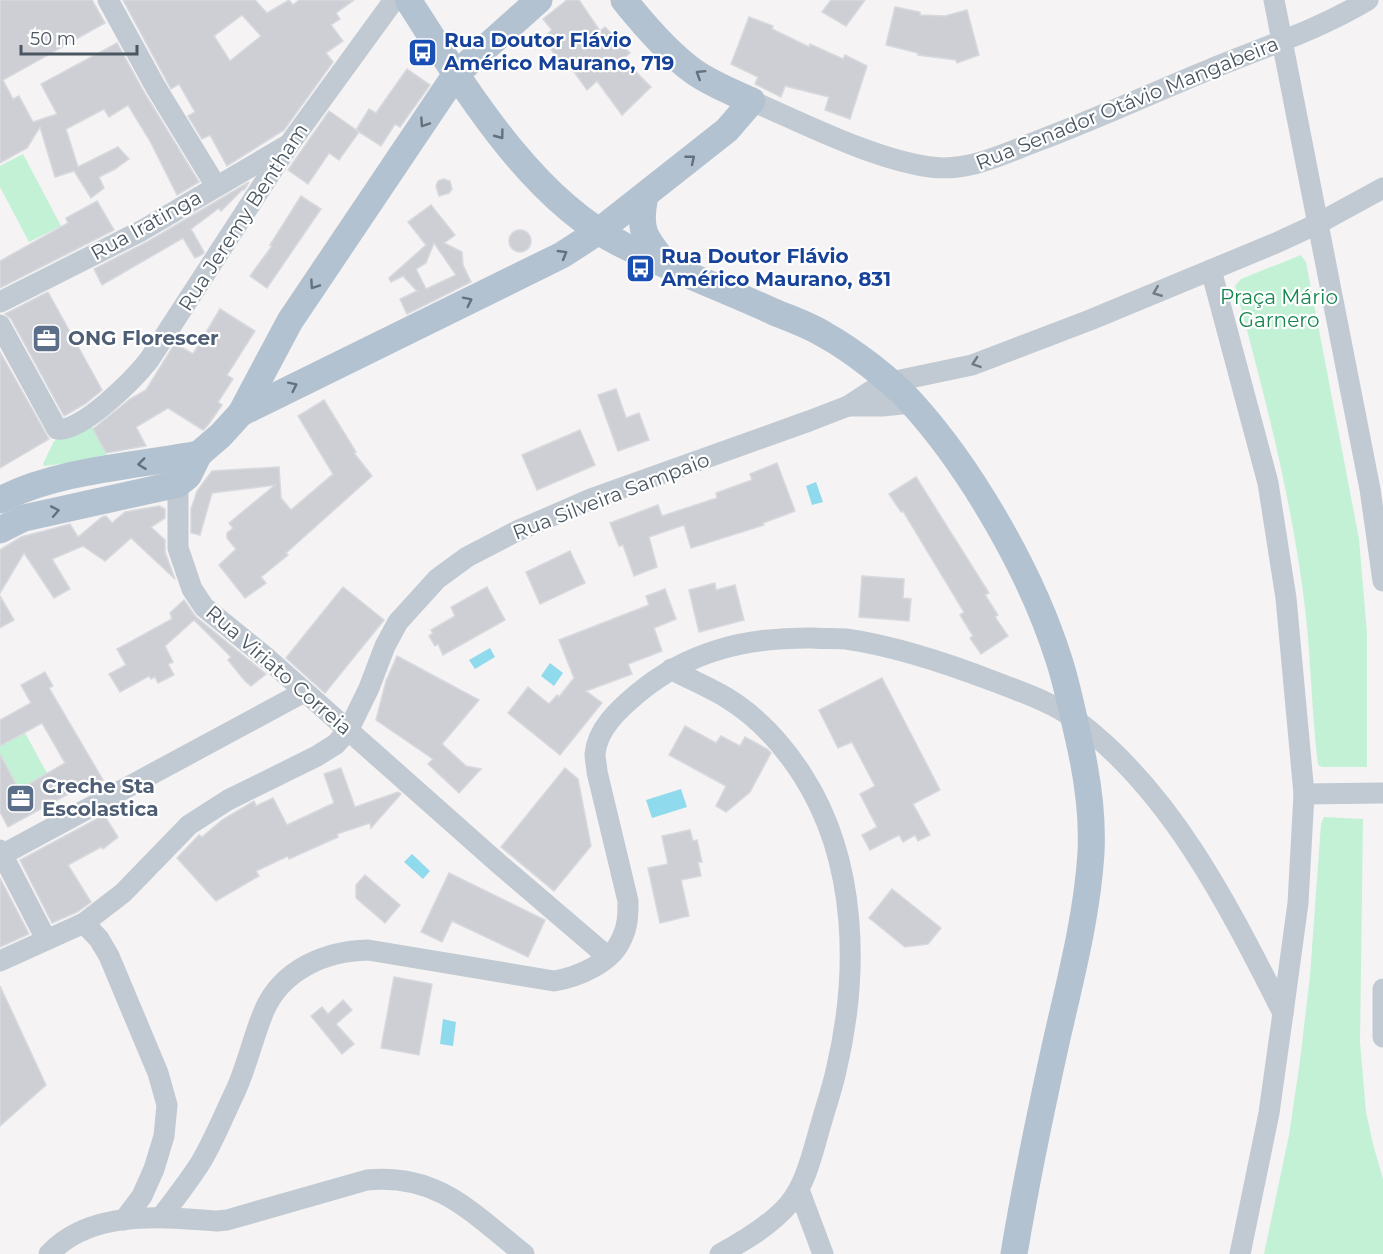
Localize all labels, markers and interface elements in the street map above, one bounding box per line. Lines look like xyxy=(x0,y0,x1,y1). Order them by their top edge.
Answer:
scale bar xyxy=(21,18,136,56)
text: 50 m xyxy=(30,28,76,50)
place label: Rua Doutor Flávio Américo Maurano, 719 xyxy=(443,28,674,75)
street label: Rua Senador Otávio Mangabeira xyxy=(972,31,1282,175)
bus stop icon: Rua Doutor Flávio Américo Maurano, 719 xyxy=(407,36,439,68)
one-way arrow xyxy=(696,70,706,82)
one-way arrow xyxy=(420,117,431,128)
street label: Rua Jeremy Bentham xyxy=(173,119,313,315)
one-way arrow xyxy=(493,128,504,139)
one-way arrow xyxy=(684,155,695,166)
street label: Rua Iratinga xyxy=(87,185,205,265)
place label: Rua Doutor Flávio Américo Maurano, 831 xyxy=(660,244,891,291)
one-way arrow xyxy=(557,249,567,261)
bus stop icon: Rua Doutor Flávio Américo Maurano, 831 xyxy=(624,252,656,284)
one-way arrow xyxy=(310,278,321,289)
one-way arrow xyxy=(1152,285,1163,297)
park label: Praça Mário Garnero xyxy=(1220,285,1338,332)
one-way arrow xyxy=(462,296,473,308)
office icon: ONG Florescer xyxy=(31,322,63,354)
place label: ONG Florescer xyxy=(68,326,219,350)
one-way arrow xyxy=(971,356,982,369)
one-way arrow xyxy=(286,382,297,393)
street label: Rua Silveira Sampaio xyxy=(509,447,713,545)
one-way arrow xyxy=(137,457,146,469)
one-way arrow xyxy=(50,505,60,518)
street label: Rua Viriato Correia xyxy=(201,600,357,740)
place label: Creche Sta Escolastica xyxy=(42,774,159,821)
office icon: Creche Sta Escolastica xyxy=(5,782,37,814)

